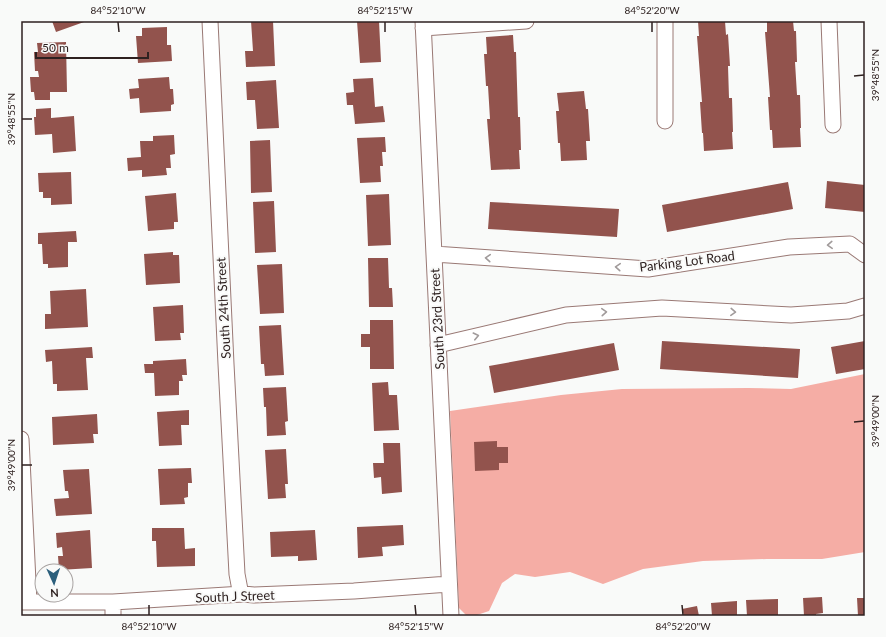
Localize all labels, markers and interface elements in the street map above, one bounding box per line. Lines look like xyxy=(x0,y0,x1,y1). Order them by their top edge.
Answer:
text: 84°52'10"W xyxy=(90,4,146,16)
text: 84°52'15"W xyxy=(357,4,413,16)
text: 84°52'20"W xyxy=(624,4,680,16)
scale bar xyxy=(36,34,148,60)
text: 50 m xyxy=(42,40,69,55)
text: 39°48'55"N xyxy=(869,49,881,101)
text: 39°48'55"N xyxy=(5,93,17,145)
one-way arrow xyxy=(827,241,833,249)
street label: Parking Lot Road xyxy=(638,247,736,275)
one-way arrow xyxy=(485,253,491,262)
street label: South 24th Street xyxy=(212,257,234,359)
one-way arrow xyxy=(615,262,621,271)
street label: South 23rd Street xyxy=(426,268,448,370)
one-way arrow xyxy=(601,308,607,317)
one-way arrow xyxy=(730,308,736,317)
one-way arrow xyxy=(472,332,479,341)
text: 39°49'00"N xyxy=(869,395,881,447)
text: 39°49'00"N xyxy=(5,439,17,491)
north arrow xyxy=(34,563,74,603)
text: N xyxy=(50,587,59,600)
street label: South J Street xyxy=(195,587,275,605)
text: 84°52'10"W xyxy=(121,620,177,632)
text: 84°52'15"W xyxy=(388,620,444,632)
text: 84°52'20"W xyxy=(655,620,711,632)

